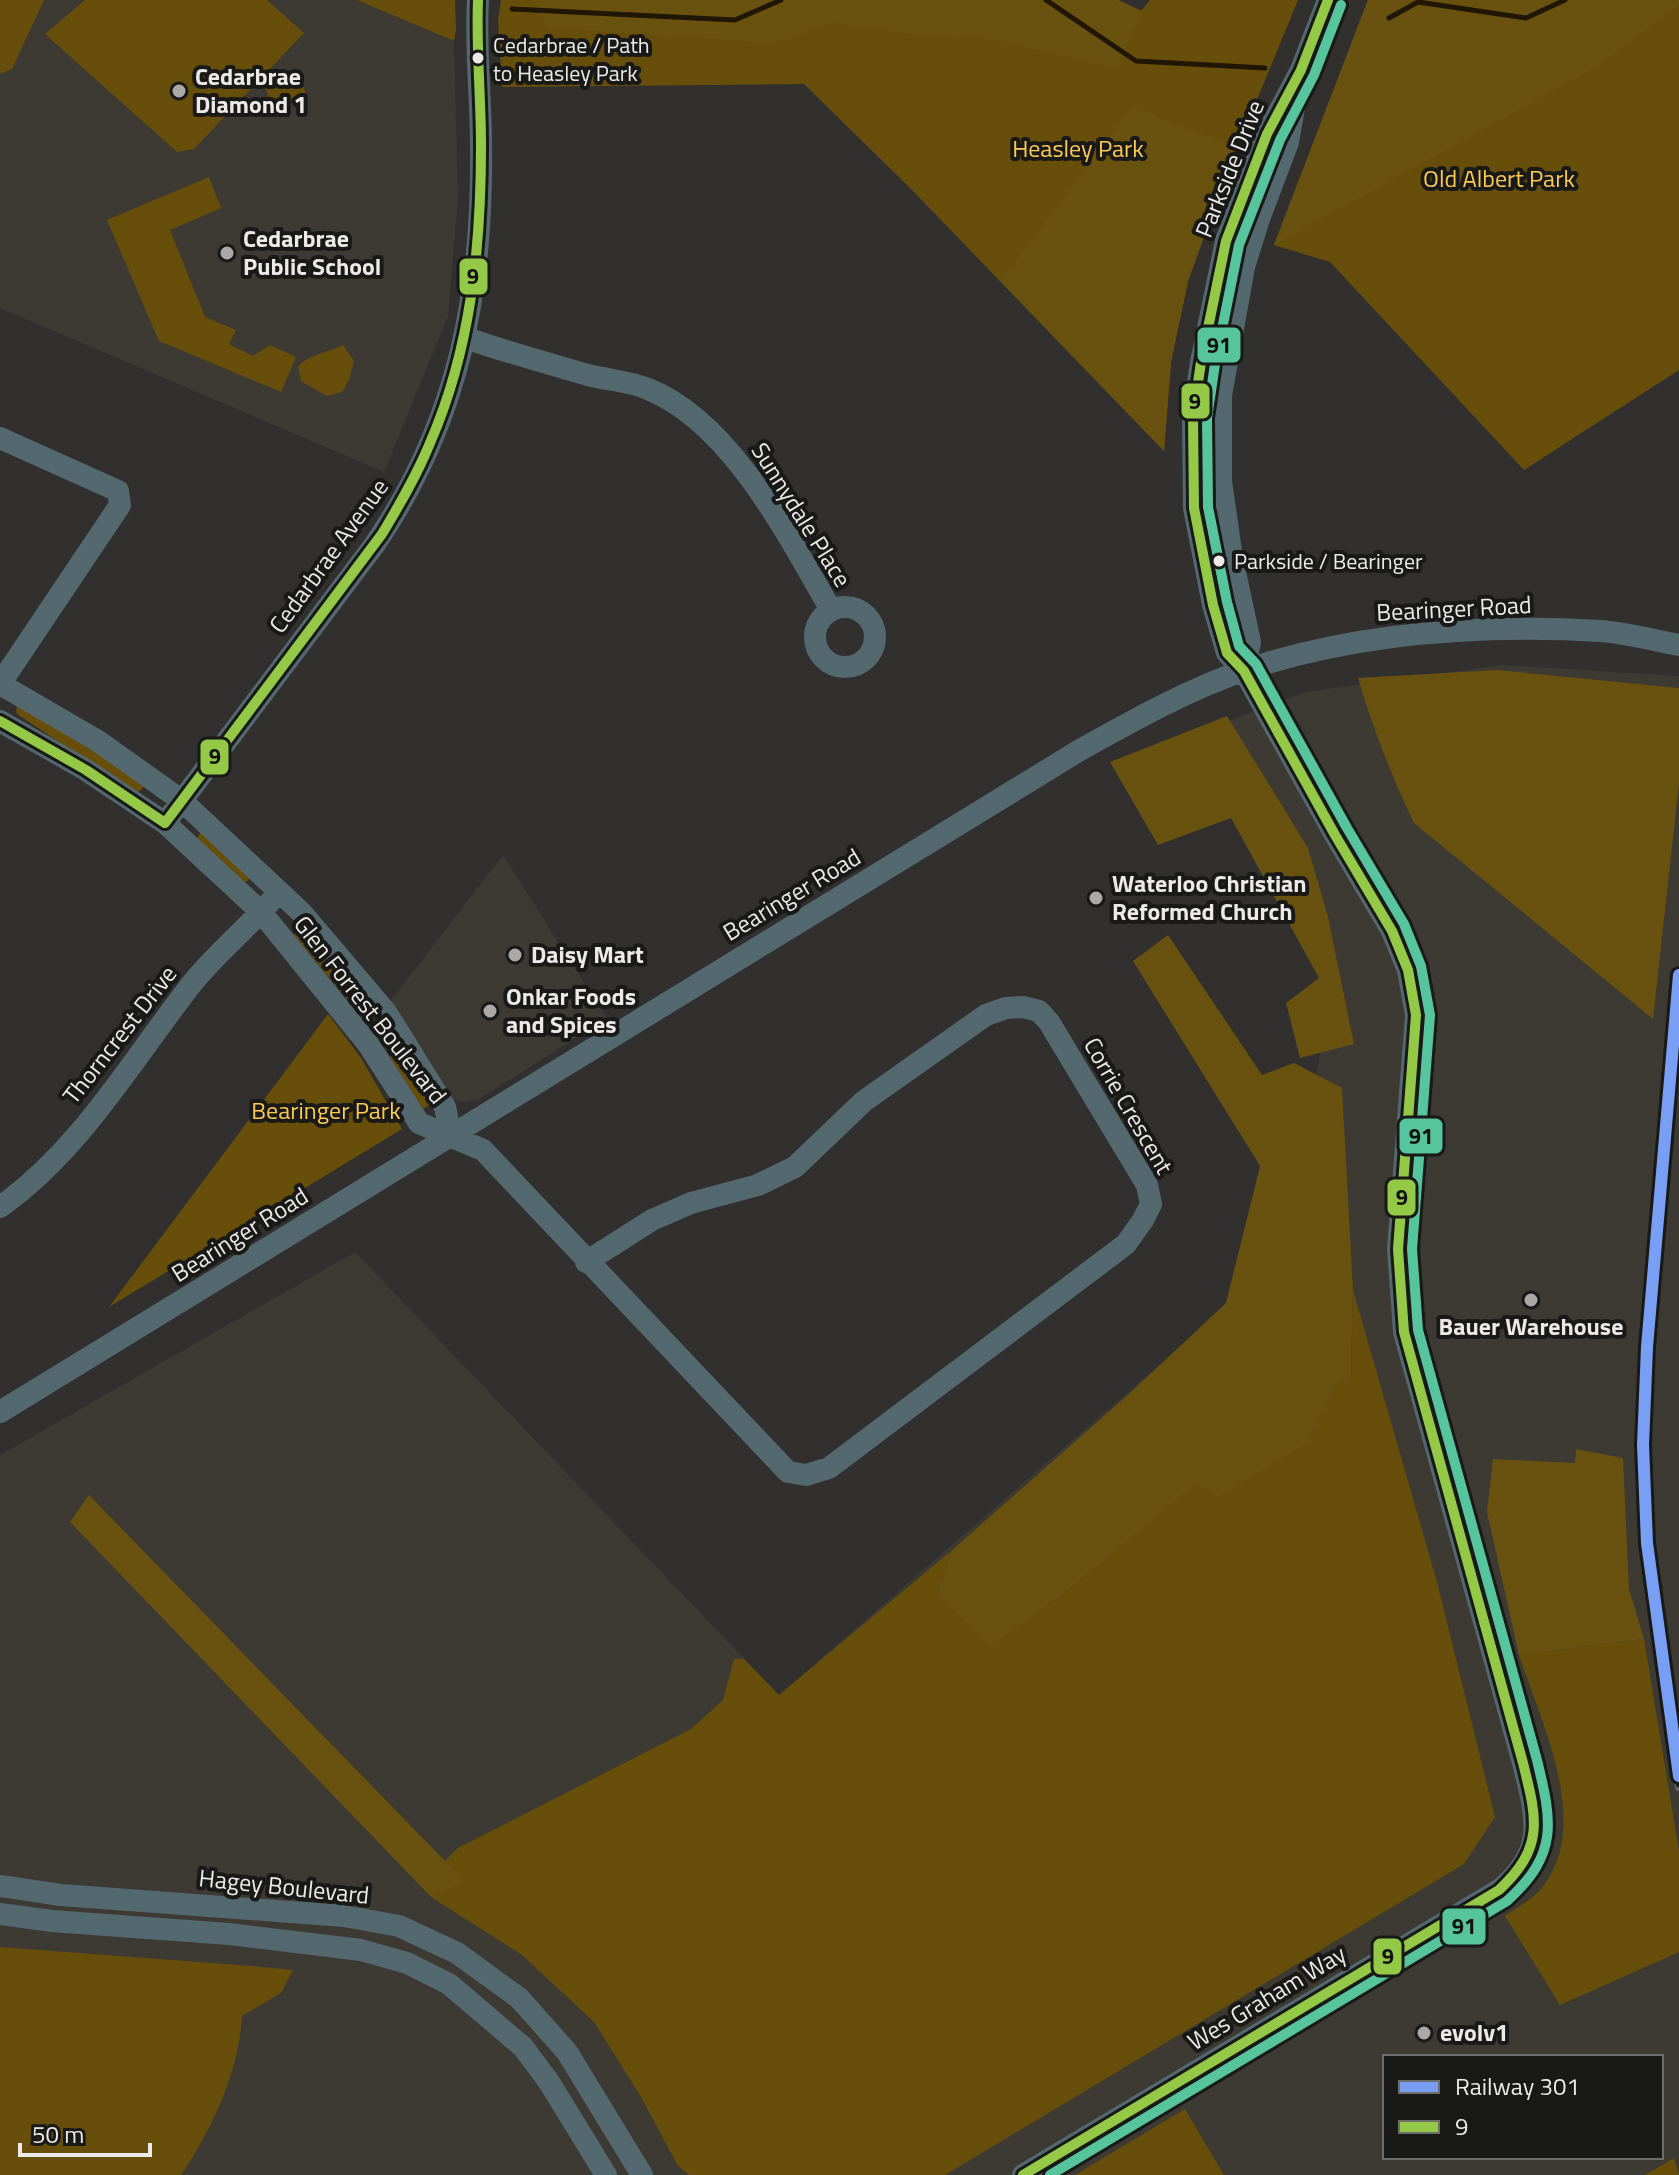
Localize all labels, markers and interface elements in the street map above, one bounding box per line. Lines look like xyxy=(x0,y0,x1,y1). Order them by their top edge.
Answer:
place label: Cedarbrae / Path to Heasley Park xyxy=(493,28,650,90)
marker: Cedarbrae / Path to Heasley Park xyxy=(470,50,486,66)
place label: Cedarbrae Diamond 1 xyxy=(195,58,307,122)
marker: Cedarbrae Diamond 1 xyxy=(170,82,188,100)
street label: Parkside Drive xyxy=(1185,95,1273,243)
park label: Heasley Park xyxy=(1012,130,1144,166)
park label: Old Albert Park xyxy=(1423,160,1575,196)
place label: Cedarbrae Public School xyxy=(243,220,381,284)
marker: Cedarbrae Public School xyxy=(218,244,236,262)
line badge: 9 xyxy=(458,257,489,296)
text: 9 xyxy=(467,259,479,293)
line badge: 91 xyxy=(1196,326,1242,364)
text: 91 xyxy=(1207,328,1231,362)
line badge: 9 xyxy=(1180,382,1211,420)
text: 9 xyxy=(1189,384,1201,418)
street label: Sunnydale Place xyxy=(743,435,861,594)
street label: Cedarbrae Avenue xyxy=(260,471,397,640)
place label: Parkside / Bearinger xyxy=(1234,544,1423,578)
marker: Parkside / Bearinger xyxy=(1211,553,1227,569)
street label: Bearinger Road xyxy=(1375,586,1532,630)
line badge: 9 xyxy=(199,738,230,776)
text: 9 xyxy=(209,739,221,773)
street label: Bearinger Road xyxy=(716,839,867,950)
place label: Waterloo Christian Reformed Church xyxy=(1112,865,1307,929)
marker: Waterloo Christian Reformed Church xyxy=(1087,889,1105,907)
street label: Glen Forrest Boulevard xyxy=(286,907,456,1111)
place label: Daisy Mart xyxy=(531,936,644,972)
marker: Daisy Mart xyxy=(506,946,524,964)
street label: Thorncrest Drive xyxy=(53,957,185,1111)
place label: Onkar Foods and Spices xyxy=(506,978,636,1042)
marker: Onkar Foods and Spices xyxy=(481,1002,499,1020)
street label: Corrie Crescent xyxy=(1075,1030,1183,1181)
park label: Bearinger Park xyxy=(251,1092,401,1128)
line badge: 91 xyxy=(1398,1117,1444,1155)
text: 91 xyxy=(1409,1119,1433,1153)
street label: Bearinger Road xyxy=(164,1178,315,1291)
line badge: 9 xyxy=(1386,1178,1417,1217)
text: 9 xyxy=(1396,1180,1408,1214)
marker: Bauer Warehouse xyxy=(1522,1291,1540,1309)
place label: Bauer Warehouse xyxy=(1439,1308,1623,1344)
street label: Hagey Boulevard xyxy=(197,1859,371,1913)
line badge: 91 xyxy=(1441,1907,1487,1946)
text: 91 xyxy=(1452,1909,1476,1943)
street label: Wes Graham Way xyxy=(1180,1935,1353,2059)
line badge: 9 xyxy=(1372,1937,1403,1976)
text: 9 xyxy=(1382,1939,1394,1973)
place label: evolv1 xyxy=(1440,2014,1509,2050)
marker: evolv1 xyxy=(1415,2024,1433,2042)
legend xyxy=(1383,2055,1663,2159)
text: Railway 301 xyxy=(1455,2068,1580,2104)
scale bar xyxy=(20,2107,150,2157)
text: 9 xyxy=(1455,2108,1468,2144)
text: 50 m xyxy=(32,2116,84,2152)

